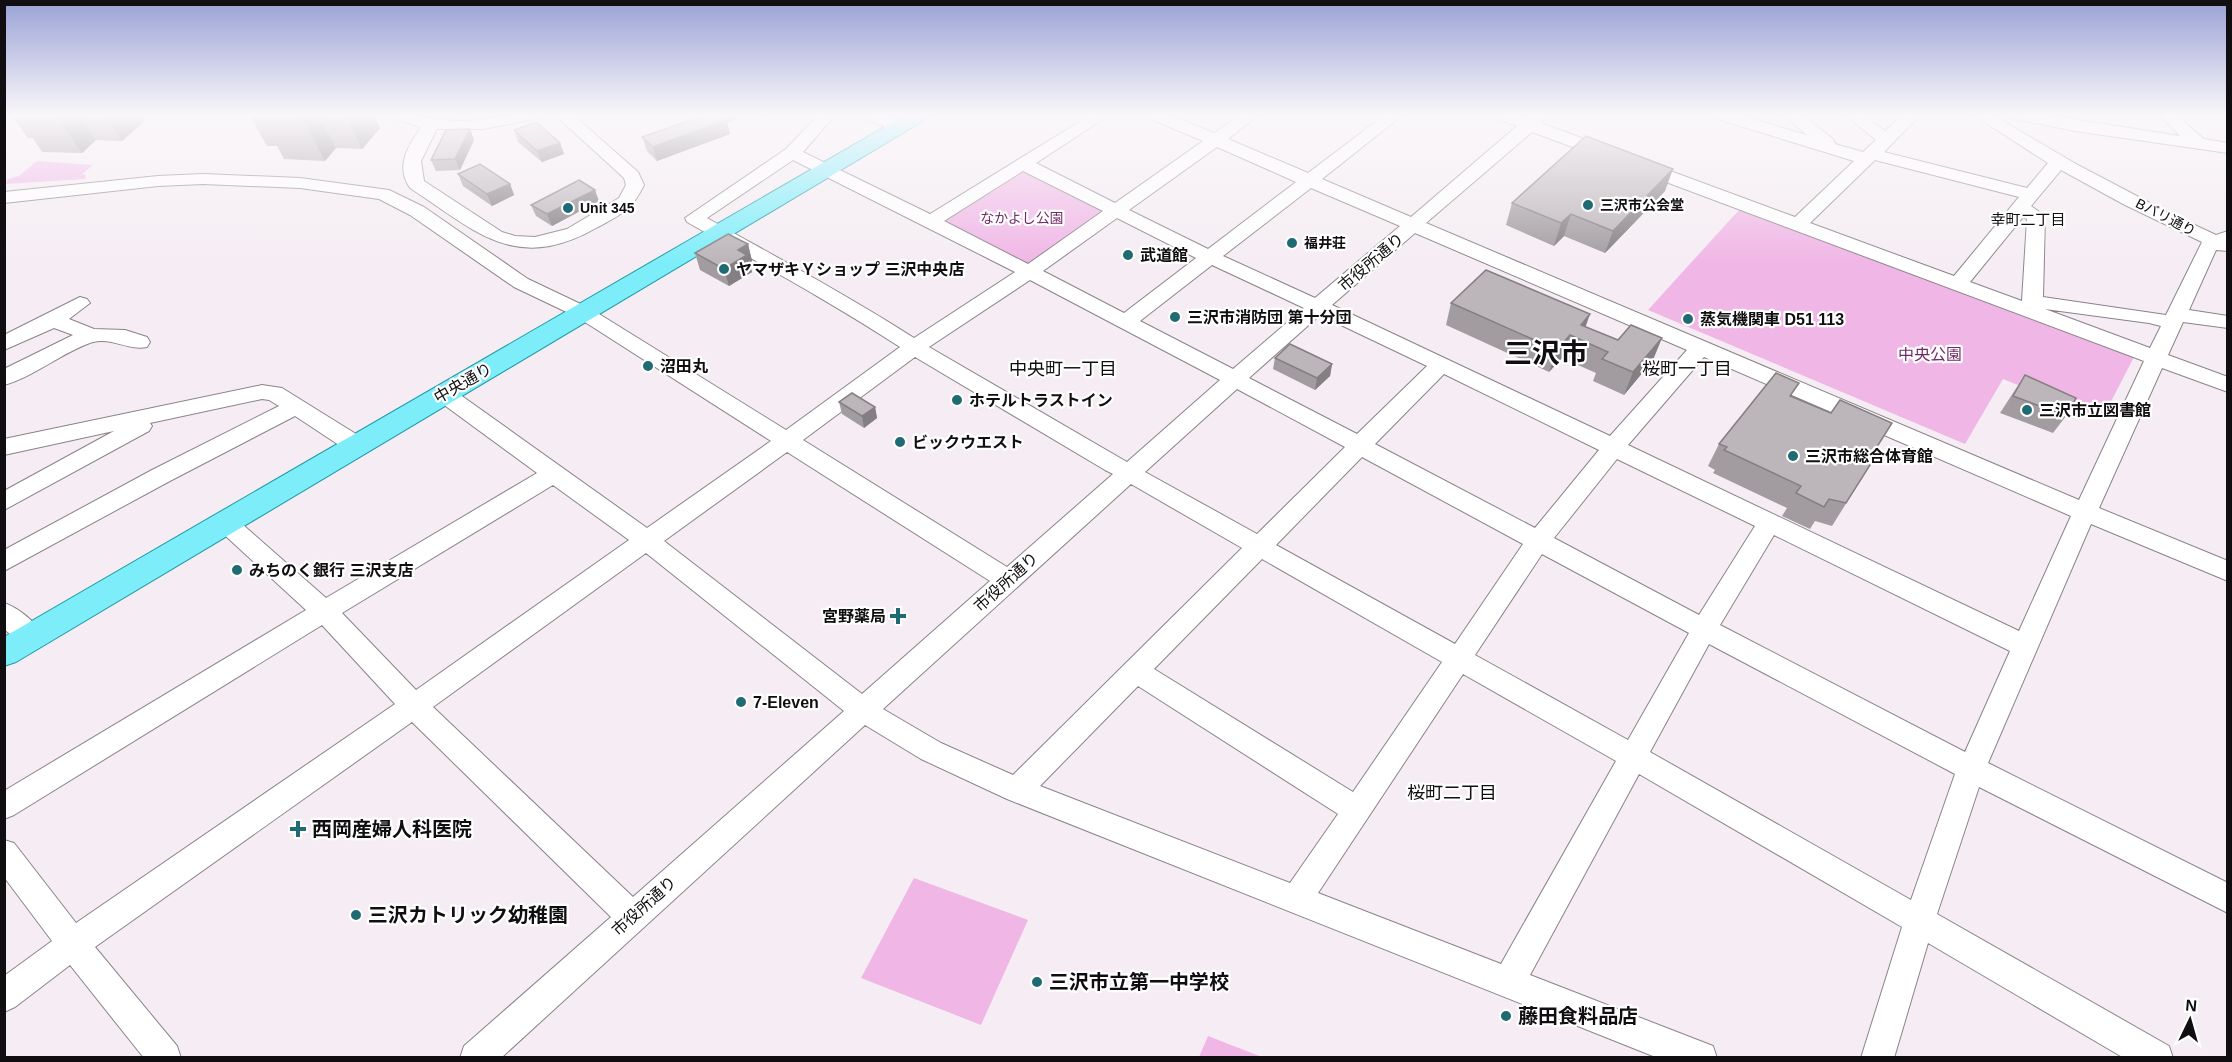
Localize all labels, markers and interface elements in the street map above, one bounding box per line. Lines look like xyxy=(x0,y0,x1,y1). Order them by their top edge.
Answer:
street label: Bバリ通り xyxy=(2133,195,2199,239)
place label: 三沢市公会堂 xyxy=(1600,197,1684,213)
marker: 三沢市公会堂 xyxy=(1581,198,1595,212)
place label: Unit 345 xyxy=(580,200,635,216)
marker: Unit 345 xyxy=(561,201,575,215)
park label: なかよし公園 xyxy=(980,210,1064,226)
district label: 幸町二丁目 xyxy=(1990,211,2066,228)
street label: 市役所通り xyxy=(1335,230,1407,294)
place label: 福井荘 xyxy=(1304,235,1346,251)
marker: 福井荘 xyxy=(1285,236,1299,250)
place label: 武道館 xyxy=(1140,247,1188,264)
marker: 武道館 xyxy=(1121,248,1135,262)
place label: ヤマザキＹショップ 三沢中央店 xyxy=(736,261,964,278)
marker: ヤマザキＹショップ 三沢中央店 xyxy=(717,262,731,276)
place label: 三沢市消防団 第十分団 xyxy=(1187,309,1351,326)
marker: 三沢市消防団 第十分団 xyxy=(1168,310,1182,324)
place label: 蒸気機関車 D51 113 xyxy=(1700,310,1844,328)
marker: 蒸気機関車 D51 113 xyxy=(1681,312,1695,326)
district label: 三沢市 xyxy=(1504,338,1588,369)
park label: 中央公園 xyxy=(1898,346,1962,363)
place label: 沼田丸 xyxy=(660,358,708,375)
marker: 沼田丸 xyxy=(641,359,655,373)
district label: 中央町一丁目 xyxy=(1009,359,1117,379)
district label: 桜町一丁目 xyxy=(1642,359,1732,379)
street label: 中央通り xyxy=(431,360,495,406)
place label: ホテルトラストイン xyxy=(969,392,1113,409)
marker: ホテルトラストイン xyxy=(950,393,964,407)
place label: 三沢市立図書館 xyxy=(2039,402,2151,419)
marker: 三沢市立図書館 xyxy=(2020,403,2034,417)
place label: ビックウエスト xyxy=(912,434,1024,451)
marker: ビックウエスト xyxy=(893,435,907,449)
place label: 三沢市総合体育館 xyxy=(1805,447,1933,465)
marker: 三沢市総合体育館 xyxy=(1786,449,1800,463)
street label: 市役所通り xyxy=(971,549,1041,615)
place label: みちのく銀行 三沢支店 xyxy=(249,562,413,579)
marker: みちのく銀行 三沢支店 xyxy=(230,563,244,577)
place label: 宮野薬局 xyxy=(822,608,886,625)
marker: 宮野薬局 xyxy=(891,609,905,623)
place label: 7-Eleven xyxy=(753,694,819,711)
marker: 7-Eleven xyxy=(734,695,748,709)
district label: 桜町二丁目 xyxy=(1407,783,1497,803)
place label: 西岡産婦人科医院 xyxy=(312,818,472,840)
marker: 西岡産婦人科医院 xyxy=(289,820,307,838)
street label: 市役所通り xyxy=(609,873,679,939)
place label: 三沢カトリック幼稚園 xyxy=(368,904,568,926)
marker: 三沢カトリック幼稚園 xyxy=(349,908,363,922)
place label: 三沢市立第一中学校 xyxy=(1049,971,1229,993)
marker: 三沢市立第一中学校 xyxy=(1030,975,1044,989)
north arrow xyxy=(2160,990,2220,1050)
text: N xyxy=(2185,997,2198,1015)
place label: 藤田食料品店 xyxy=(1518,1005,1638,1027)
marker: 藤田食料品店 xyxy=(1499,1009,1513,1023)

